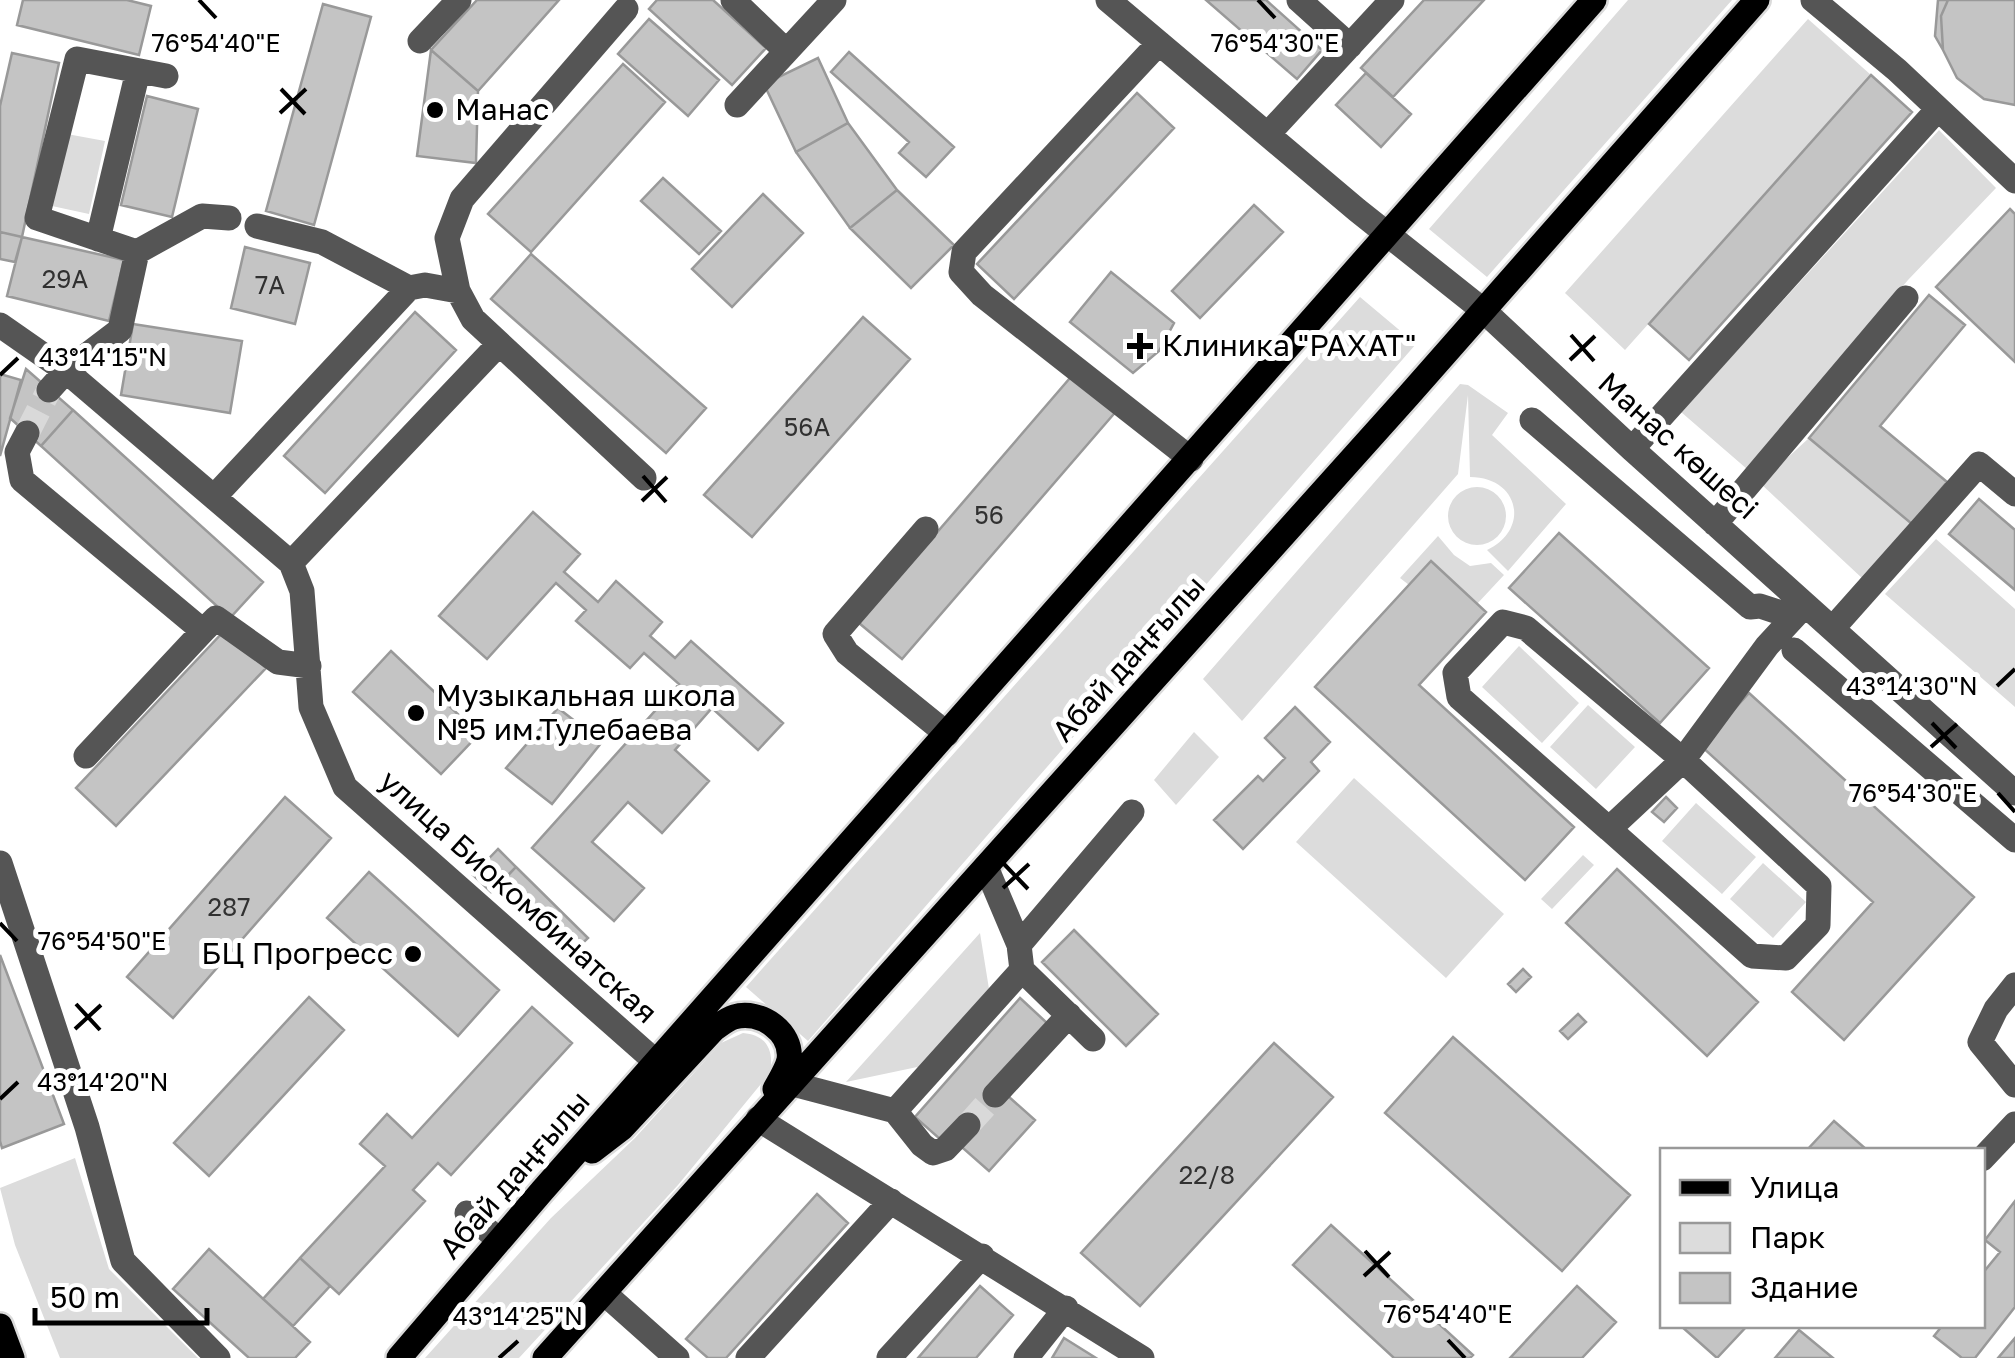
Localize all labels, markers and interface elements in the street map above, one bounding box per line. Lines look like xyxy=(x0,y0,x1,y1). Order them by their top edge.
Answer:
text: 76°54'40"E xyxy=(151,27,281,58)
text: 76°54'30"E xyxy=(1211,27,1339,58)
place label: Манас xyxy=(455,91,549,127)
marker: Манас xyxy=(424,99,446,121)
house number: 29А xyxy=(42,263,88,294)
house number: 7А xyxy=(255,269,285,300)
place label: Клиника "РАХАТ" xyxy=(1162,327,1416,363)
marker: Клиника "РАХАТ" xyxy=(1127,333,1153,359)
text: 43°14'15"N xyxy=(39,341,167,372)
street label: Манас көшесі xyxy=(1591,364,1766,526)
house number: 56А xyxy=(784,411,830,442)
house number: 56 xyxy=(974,499,1004,530)
street label: Абай даңғылы xyxy=(1044,568,1212,749)
text: 43°14'30"N xyxy=(1846,670,1978,701)
place label: Музыкальная школа №5 им.Тулебаева xyxy=(436,677,736,747)
marker: Музыкальная школа №5 им.Тулебаева xyxy=(405,702,427,724)
street label: улица Биокомбинатская xyxy=(373,762,665,1030)
text: 76°54'30"E xyxy=(1849,777,1977,808)
house number: 287 xyxy=(207,891,251,922)
text: 76°54'50"E xyxy=(38,925,166,956)
place label: БЦ Прогресс xyxy=(201,935,393,971)
marker: БЦ Прогресс xyxy=(402,943,424,965)
text: 43°14'20"N xyxy=(37,1066,169,1097)
street label: Абай даңғылы xyxy=(431,1083,597,1266)
legend xyxy=(1660,1148,1985,1328)
house number: 22/8 xyxy=(1179,1159,1235,1190)
text: Улица xyxy=(1750,1169,1839,1205)
text: Парк xyxy=(1750,1219,1825,1255)
scale bar xyxy=(35,1263,208,1325)
text: Здание xyxy=(1750,1269,1858,1305)
text: 50 m xyxy=(50,1279,120,1315)
text: 76°54'40"E xyxy=(1383,1298,1513,1329)
text: 43°14'25"N xyxy=(453,1300,583,1331)

